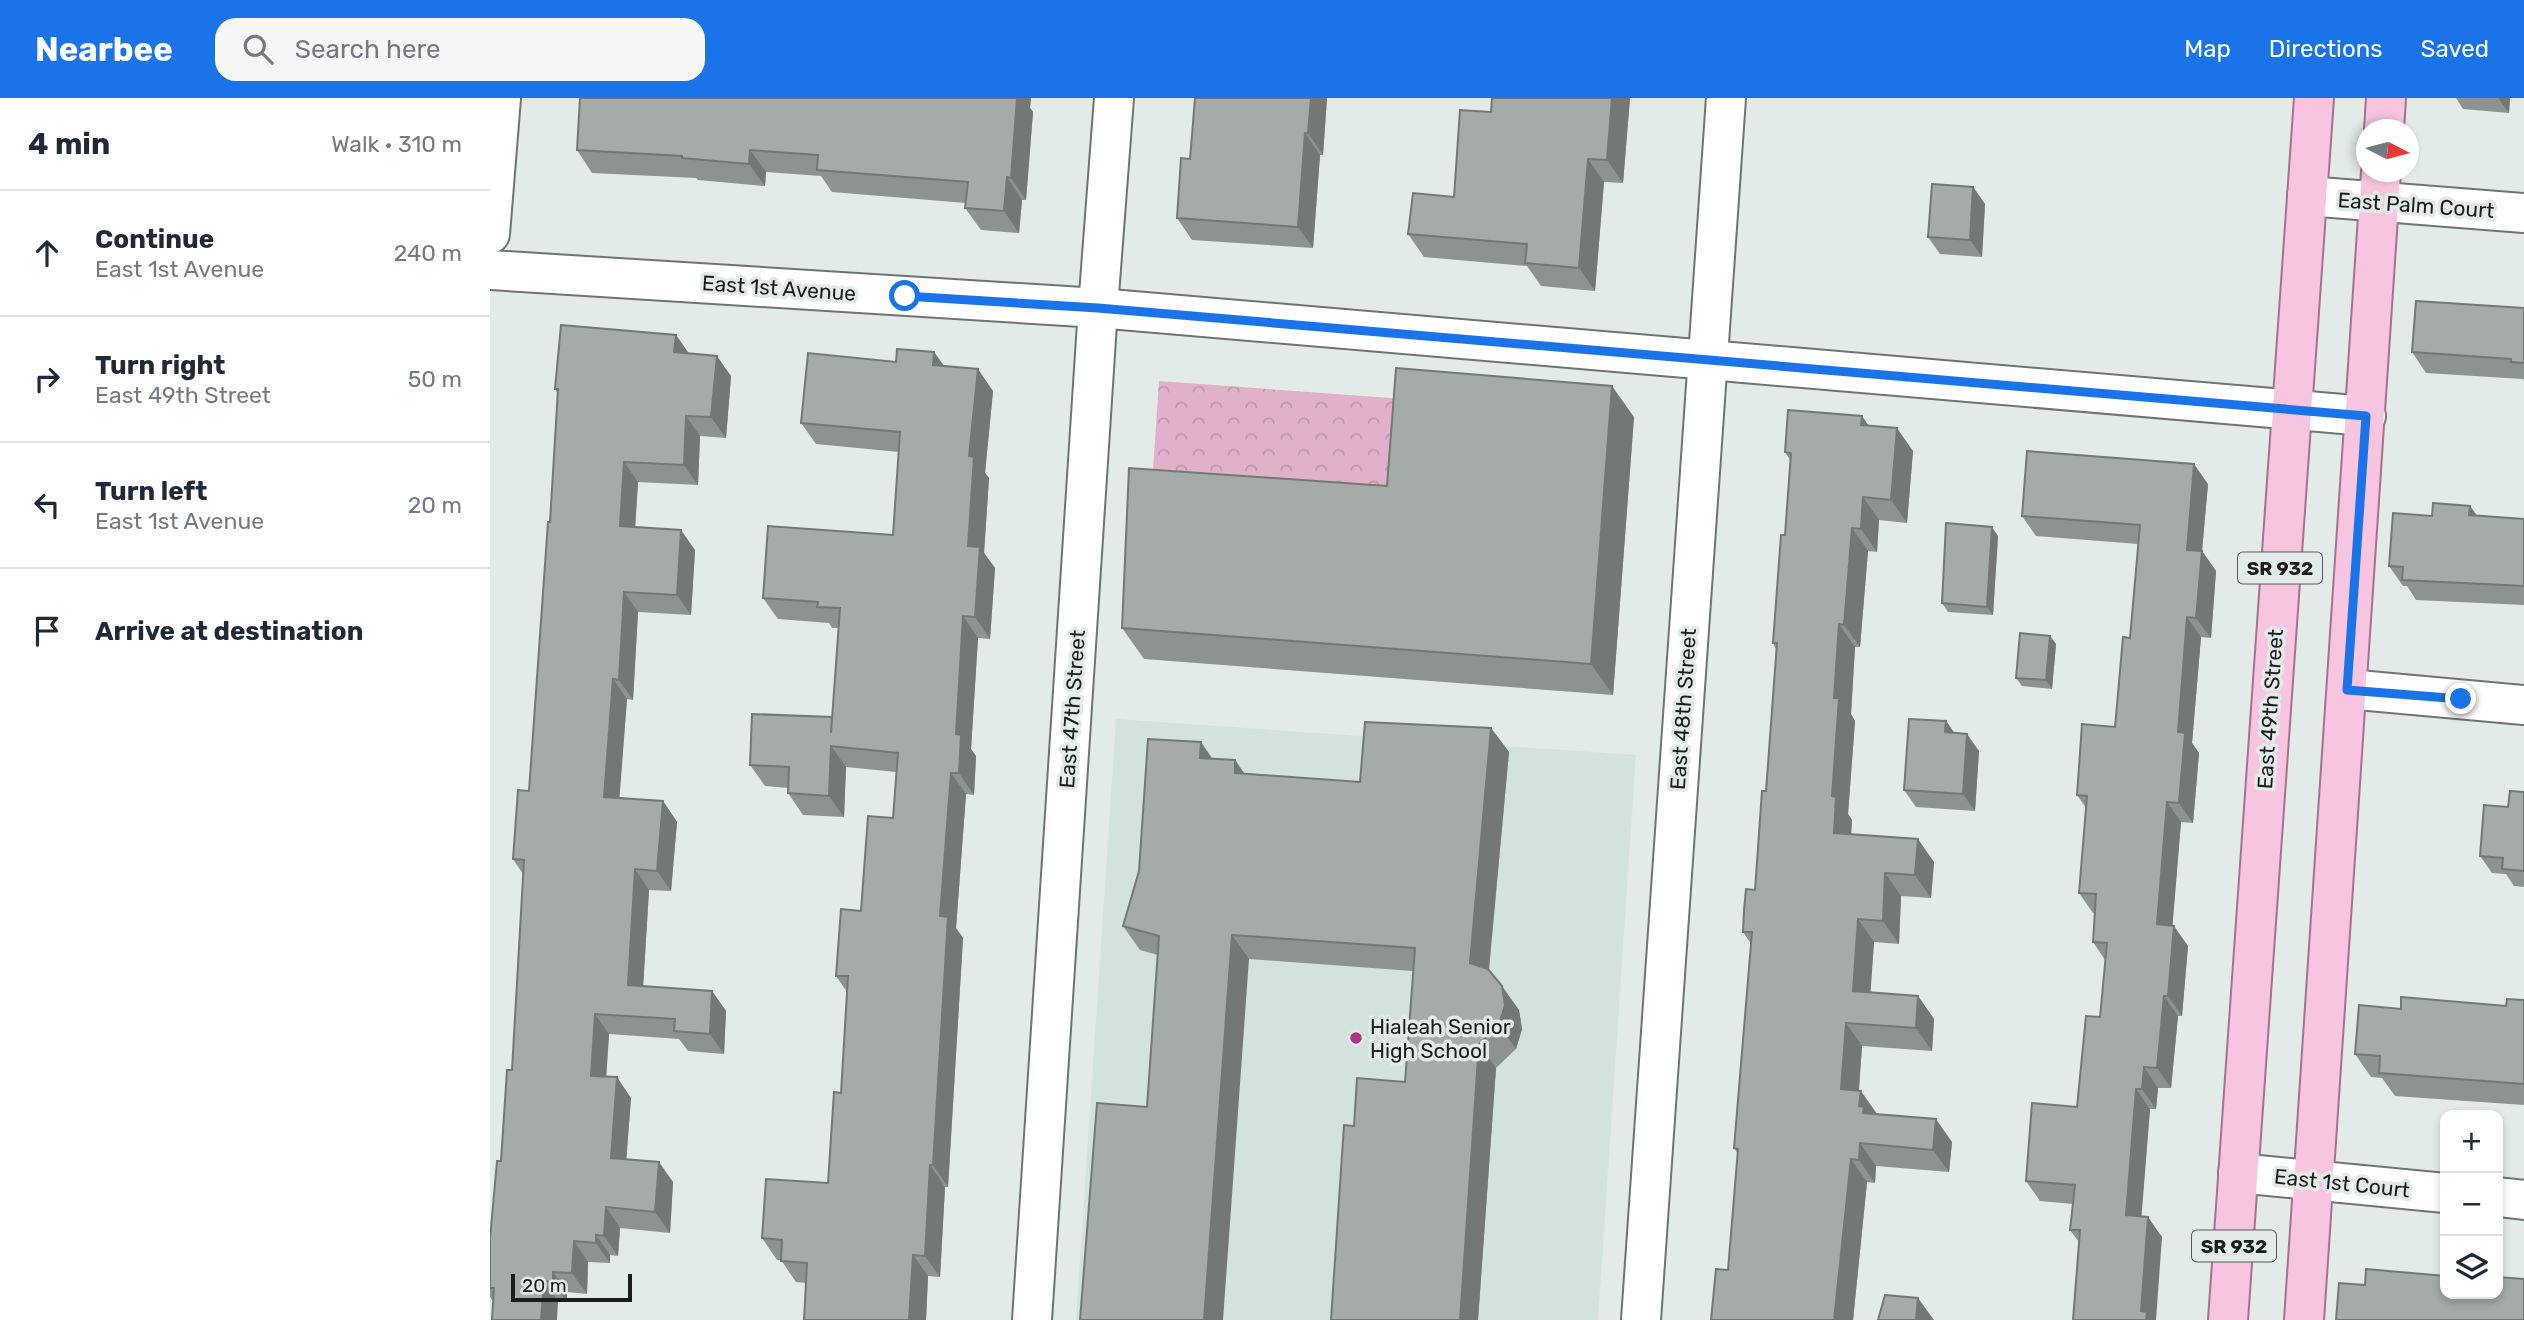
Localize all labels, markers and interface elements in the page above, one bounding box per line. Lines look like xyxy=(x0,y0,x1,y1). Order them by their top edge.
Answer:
search box xyxy=(215,18,705,81)
text: Nearbee xyxy=(35,30,173,69)
icon: search xyxy=(239,30,277,68)
text: Search here xyxy=(295,34,441,65)
text: Map xyxy=(2184,35,2231,63)
text: Directions xyxy=(2269,35,2382,63)
text: Saved xyxy=(2420,35,2489,63)
north arrow xyxy=(2356,119,2419,182)
text: 4 min xyxy=(28,126,110,162)
text: Walk · 310 m xyxy=(331,130,462,158)
street label: East Palm Court xyxy=(2337,187,2495,223)
text: Continue xyxy=(95,224,214,255)
icon: ahead xyxy=(28,234,66,272)
text: 240 m xyxy=(394,239,462,267)
text: East 1st Avenue xyxy=(95,255,264,283)
street label: East 1st Avenue xyxy=(701,270,857,306)
route start xyxy=(889,280,920,311)
text: Turn right xyxy=(95,350,225,381)
icon: right xyxy=(28,360,66,398)
text: 50 m xyxy=(408,365,462,393)
text: East 49th Street xyxy=(95,381,271,409)
text: Turn left xyxy=(95,476,207,507)
icon: left xyxy=(28,486,66,524)
text: 20 m xyxy=(408,491,462,519)
text: East 1st Avenue xyxy=(95,507,264,535)
road number: SR 932 xyxy=(2238,552,2322,583)
icon: arrive xyxy=(28,612,66,650)
text: Arrive at destination xyxy=(95,616,363,647)
street label: East 48th Street xyxy=(1665,628,1701,790)
street label: East 49th Street xyxy=(2252,628,2288,790)
street label: East 47th Street xyxy=(1054,629,1090,789)
route end xyxy=(2445,683,2476,714)
place label: Hialeah Senior High School xyxy=(1370,1014,1511,1063)
marker: Hialeah Senior High School xyxy=(1348,1030,1364,1046)
map controls xyxy=(2440,1110,2503,1299)
button: + xyxy=(2440,1110,2503,1173)
street label: East 1st Court xyxy=(2273,1163,2411,1203)
button: − xyxy=(2440,1173,2503,1236)
road number: SR 932 xyxy=(2192,1230,2276,1262)
button: layers xyxy=(2440,1236,2503,1299)
scale bar xyxy=(511,1271,632,1303)
text: 20 m xyxy=(522,1274,567,1297)

